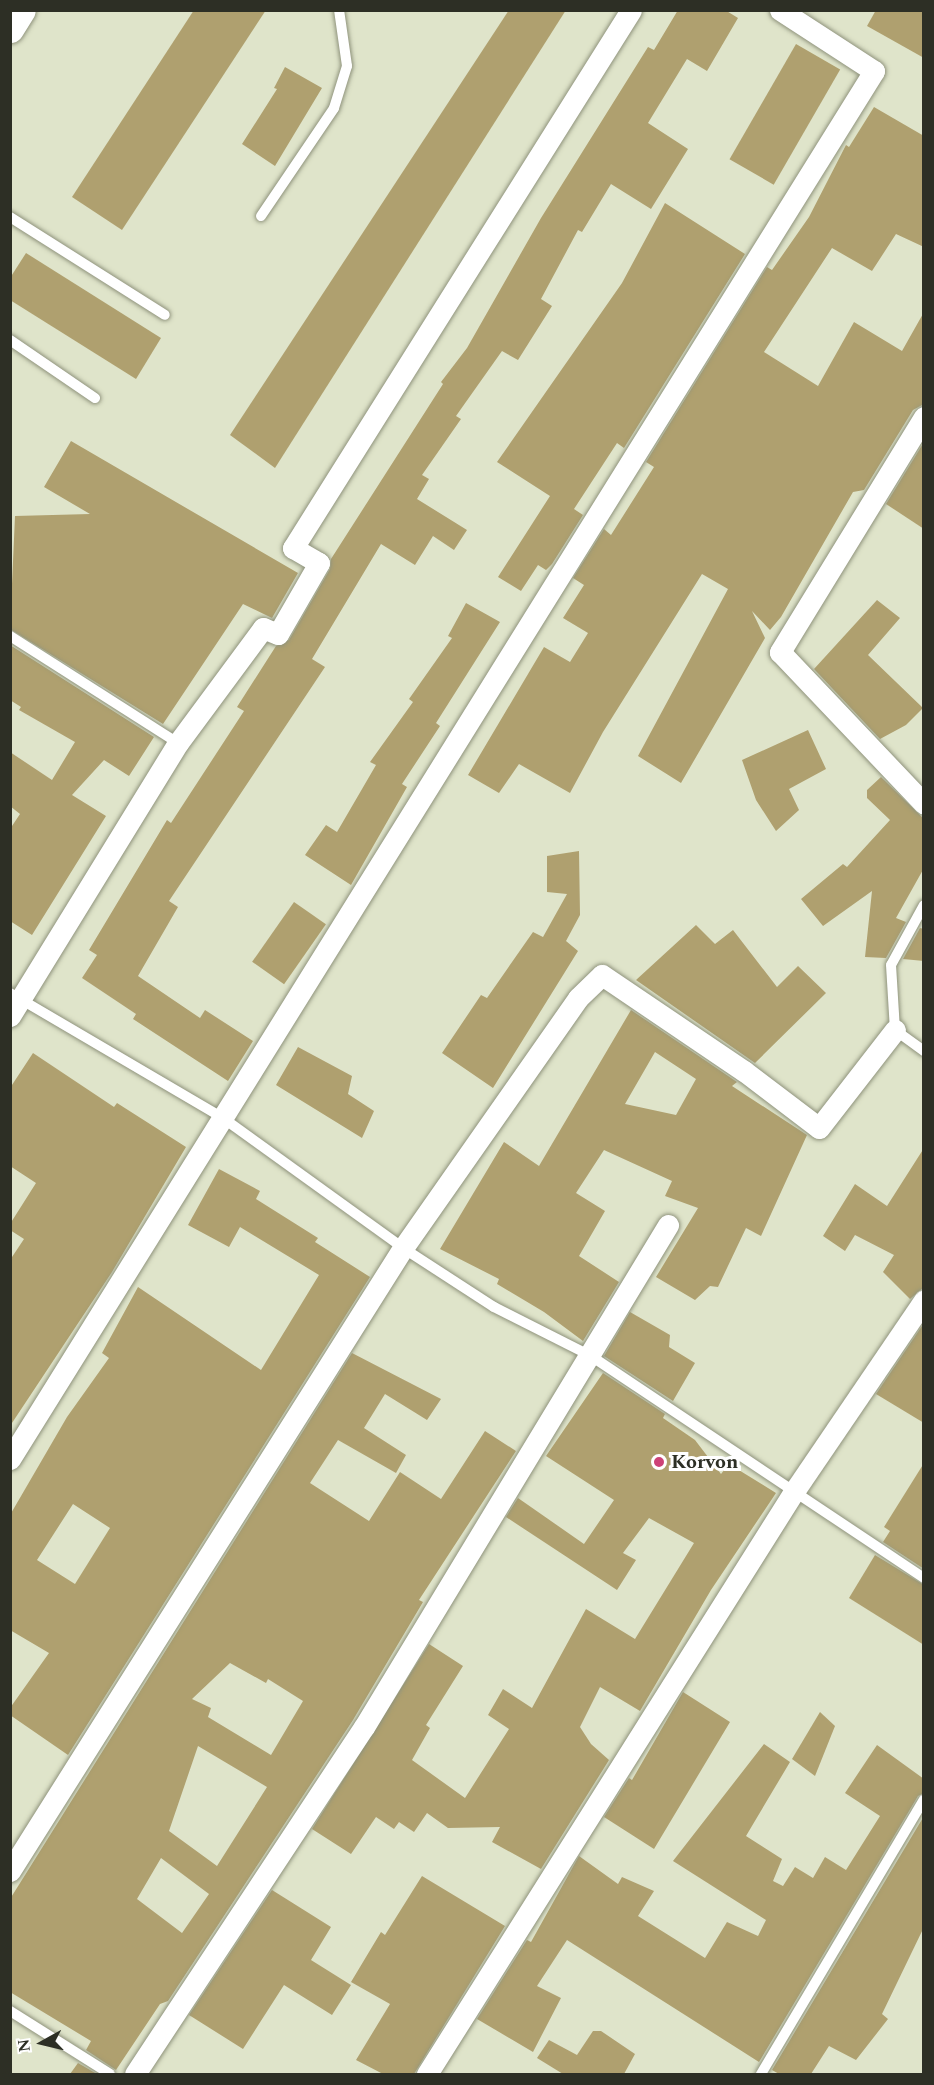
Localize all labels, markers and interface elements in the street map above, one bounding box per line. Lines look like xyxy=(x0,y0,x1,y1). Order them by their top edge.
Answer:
place label: Korvon xyxy=(671,1450,738,1474)
marker: Korvon xyxy=(652,1455,666,1469)
north arrow xyxy=(12,2013,72,2073)
text: N xyxy=(11,2037,37,2054)

